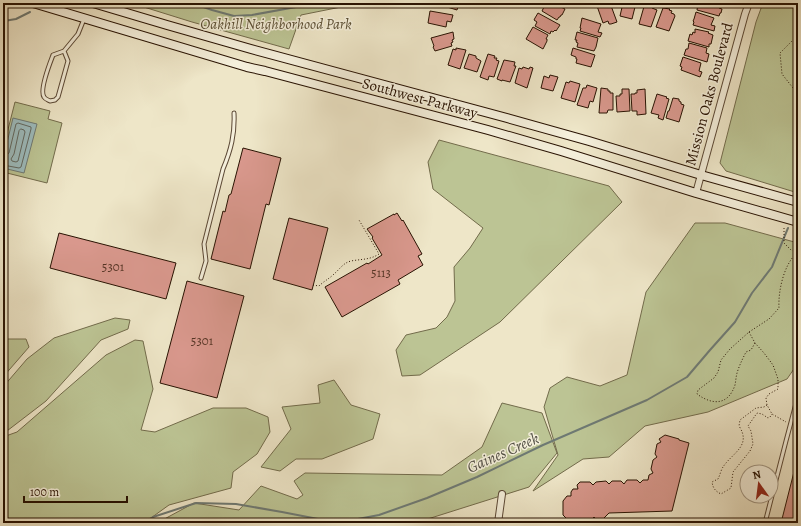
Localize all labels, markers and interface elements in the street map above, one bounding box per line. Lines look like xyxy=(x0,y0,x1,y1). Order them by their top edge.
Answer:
park label: Oakhill Neighborhood Park xyxy=(200,14,352,34)
street label: Mission Oaks Boulevard xyxy=(680,19,738,168)
street label: Southwest Parkway xyxy=(360,73,480,123)
house number: 5301 xyxy=(102,258,125,275)
house number: 5113 xyxy=(371,264,391,281)
house number: 5301 xyxy=(191,332,214,349)
water label: Gaines Creek xyxy=(464,427,542,479)
north arrow xyxy=(739,464,779,504)
text: N xyxy=(751,467,762,483)
scale bar xyxy=(24,478,127,504)
text: 100 m xyxy=(30,484,59,500)

